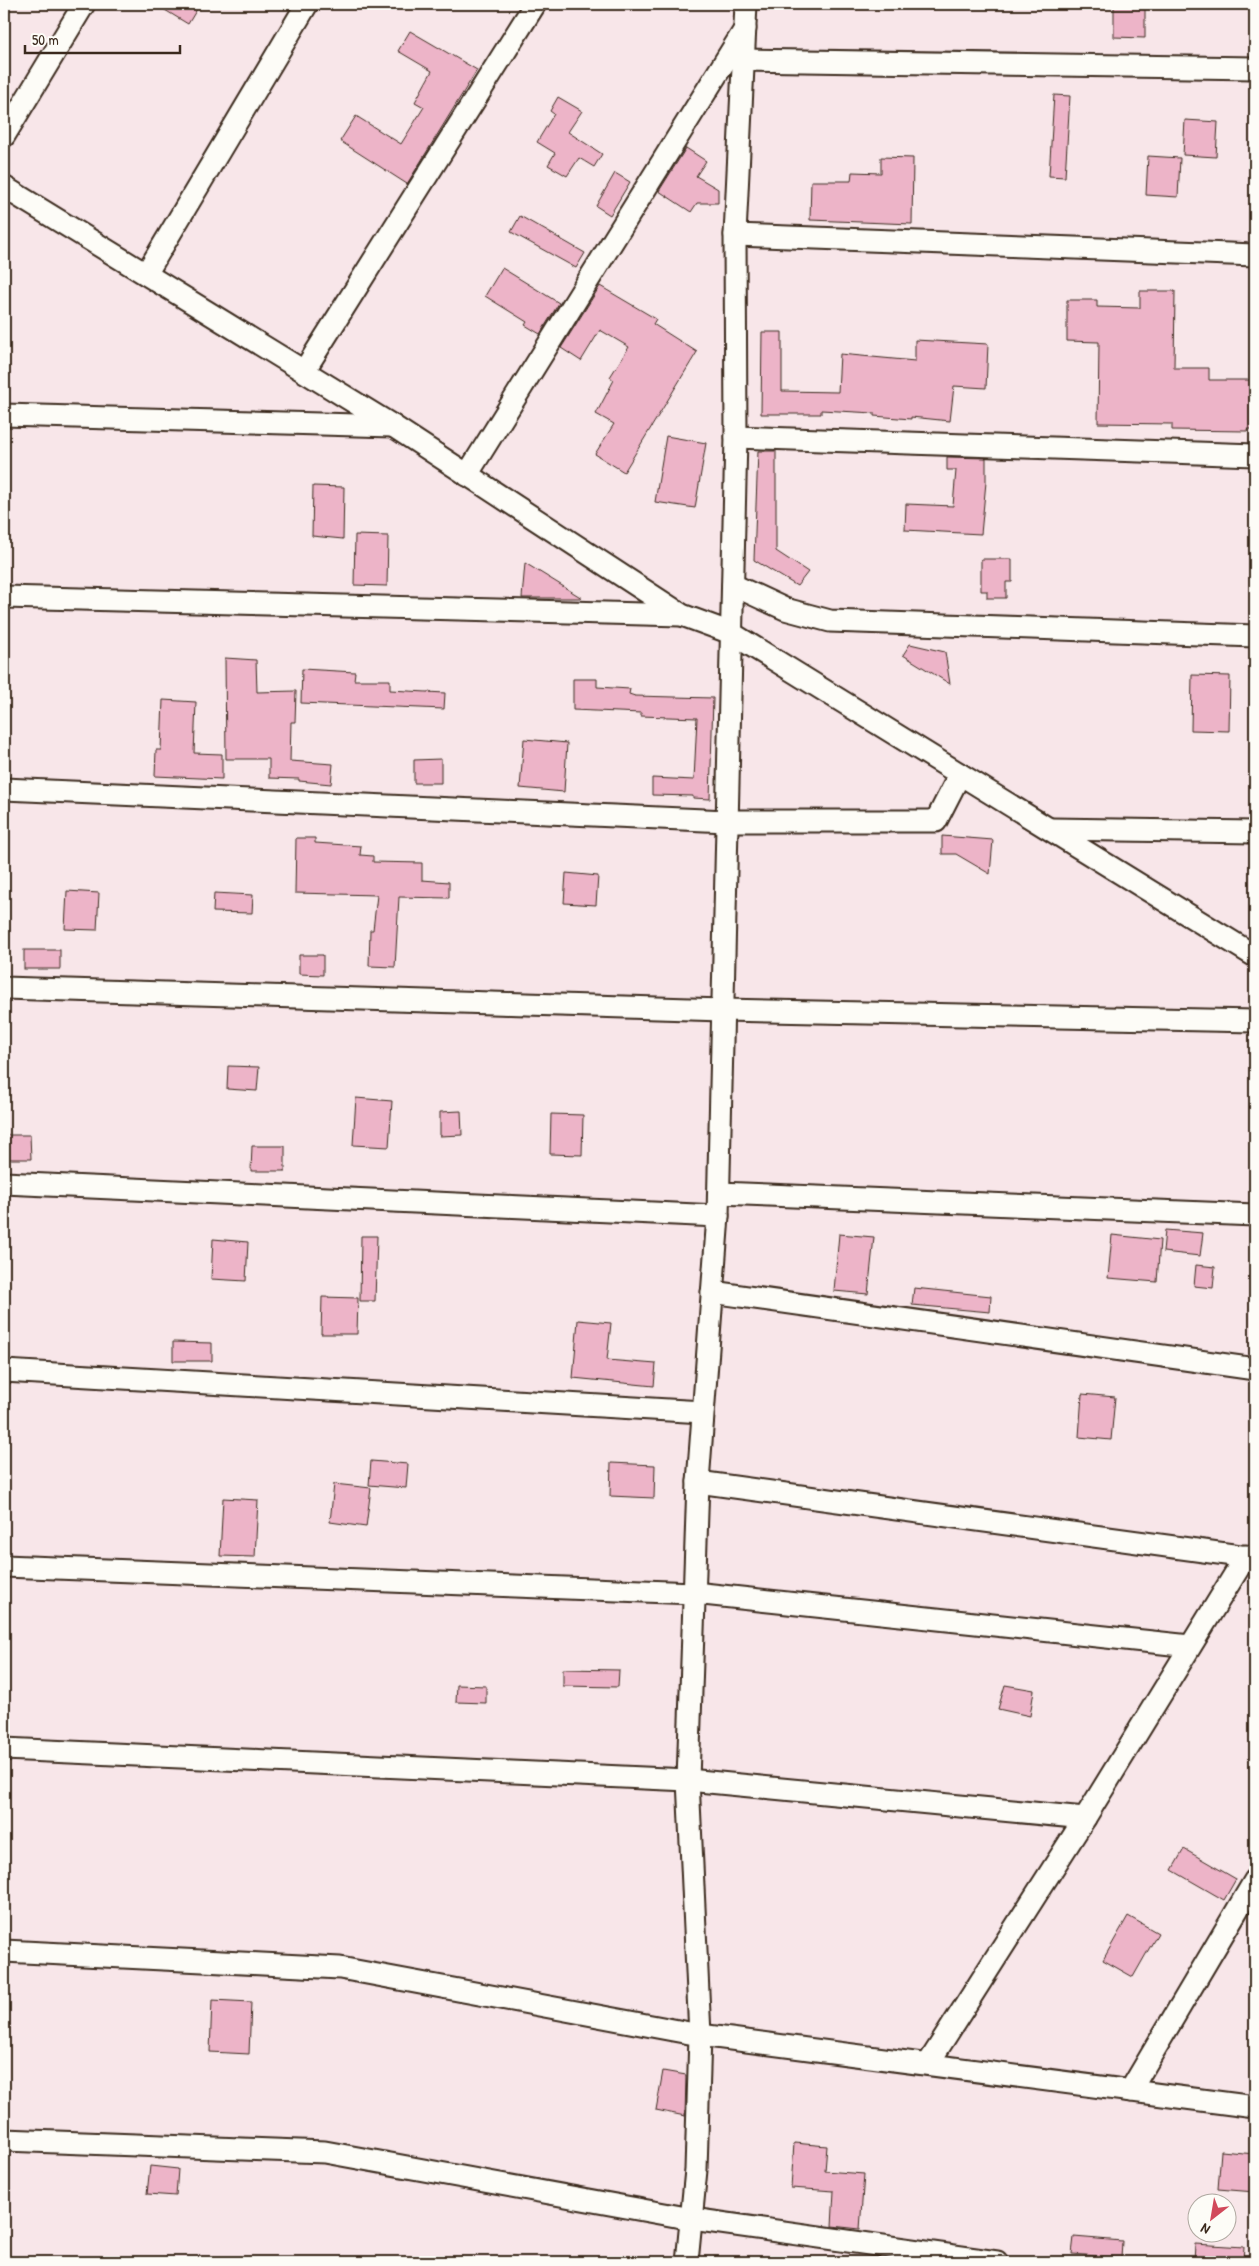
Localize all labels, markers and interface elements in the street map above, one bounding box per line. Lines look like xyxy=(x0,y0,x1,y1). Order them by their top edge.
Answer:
scale bar xyxy=(25,22,180,54)
text: 50 m xyxy=(32,29,59,50)
north arrow xyxy=(1186,2194,1236,2244)
text: N xyxy=(1196,2219,1213,2240)

